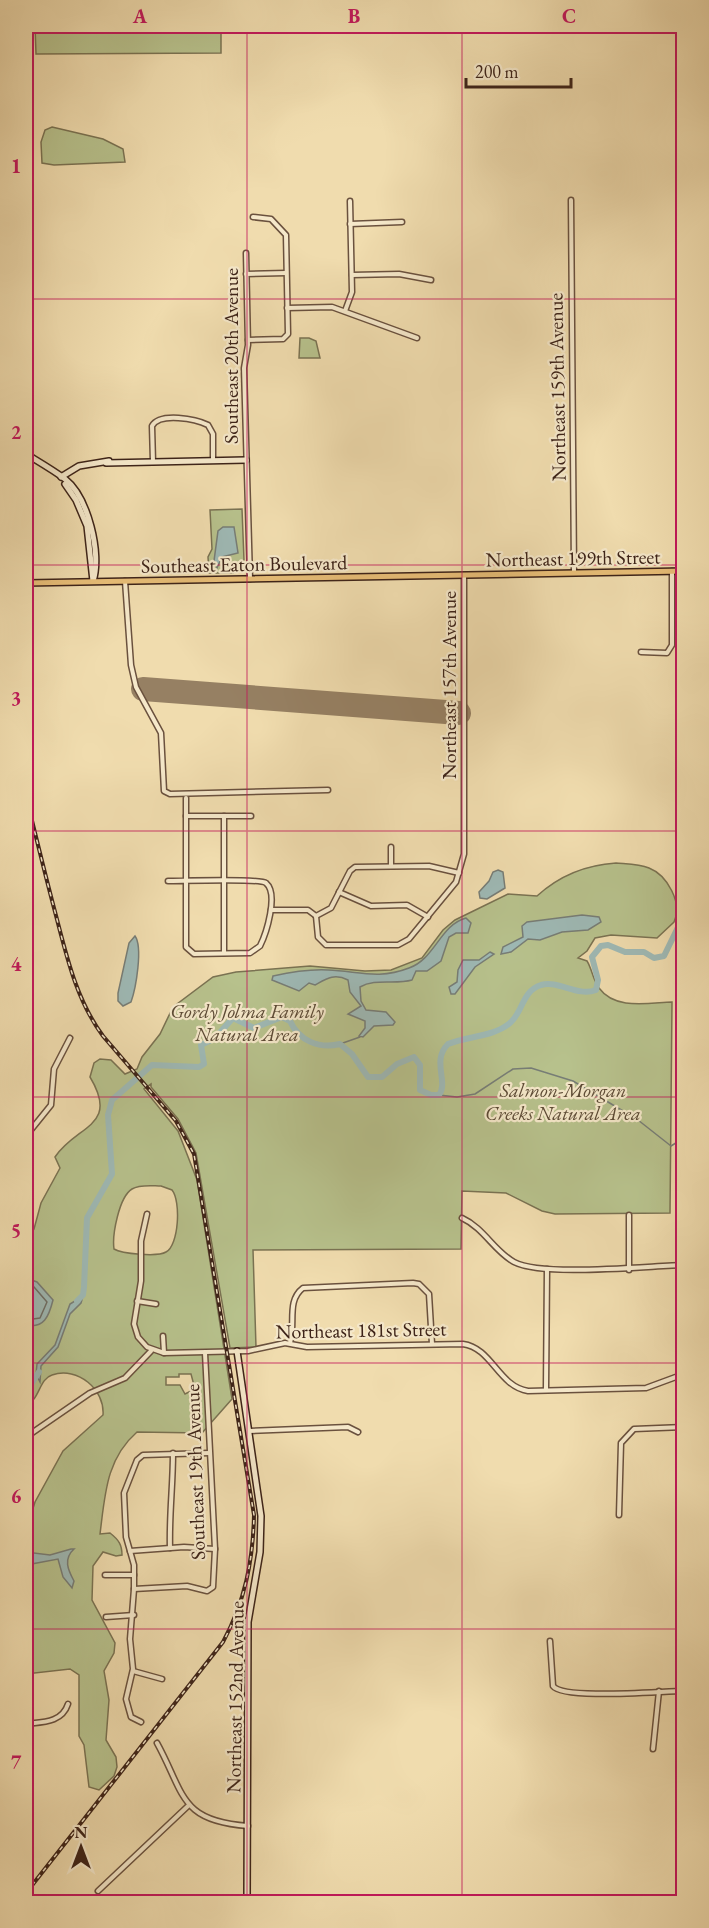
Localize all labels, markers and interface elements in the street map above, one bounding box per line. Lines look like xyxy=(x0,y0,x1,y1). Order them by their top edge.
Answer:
text: A xyxy=(132,3,148,29)
text: B xyxy=(348,3,360,29)
text: C xyxy=(562,3,576,29)
scale bar xyxy=(466,51,571,89)
text: 200 m xyxy=(475,60,519,83)
text: 1 xyxy=(11,153,21,179)
street label: Southeast 20th Avenue xyxy=(218,268,244,444)
street label: Northeast 159th Avenue xyxy=(542,292,572,481)
text: 2 xyxy=(11,419,22,445)
street label: Northeast 199th Street xyxy=(485,543,661,573)
street label: Southeast Eaton Boulevard xyxy=(141,549,348,579)
street label: Northeast 157th Avenue xyxy=(436,591,462,779)
text: 3 xyxy=(11,685,21,711)
text: 4 xyxy=(11,951,22,977)
park label: Gordy Jolma Family Natural Area xyxy=(170,998,324,1047)
park label: Salmon-Morgan Creeks Natural Area xyxy=(485,1077,641,1126)
text: 5 xyxy=(11,1217,21,1243)
street label: Northeast 181st Street xyxy=(275,1315,447,1344)
street label: Southeast 19th Avenue xyxy=(179,1383,211,1560)
text: 6 xyxy=(11,1483,22,1509)
street label: Northeast 152nd Avenue xyxy=(220,1600,250,1793)
text: 7 xyxy=(11,1749,22,1775)
north arrow xyxy=(51,1817,111,1877)
text: N xyxy=(75,1822,88,1843)

